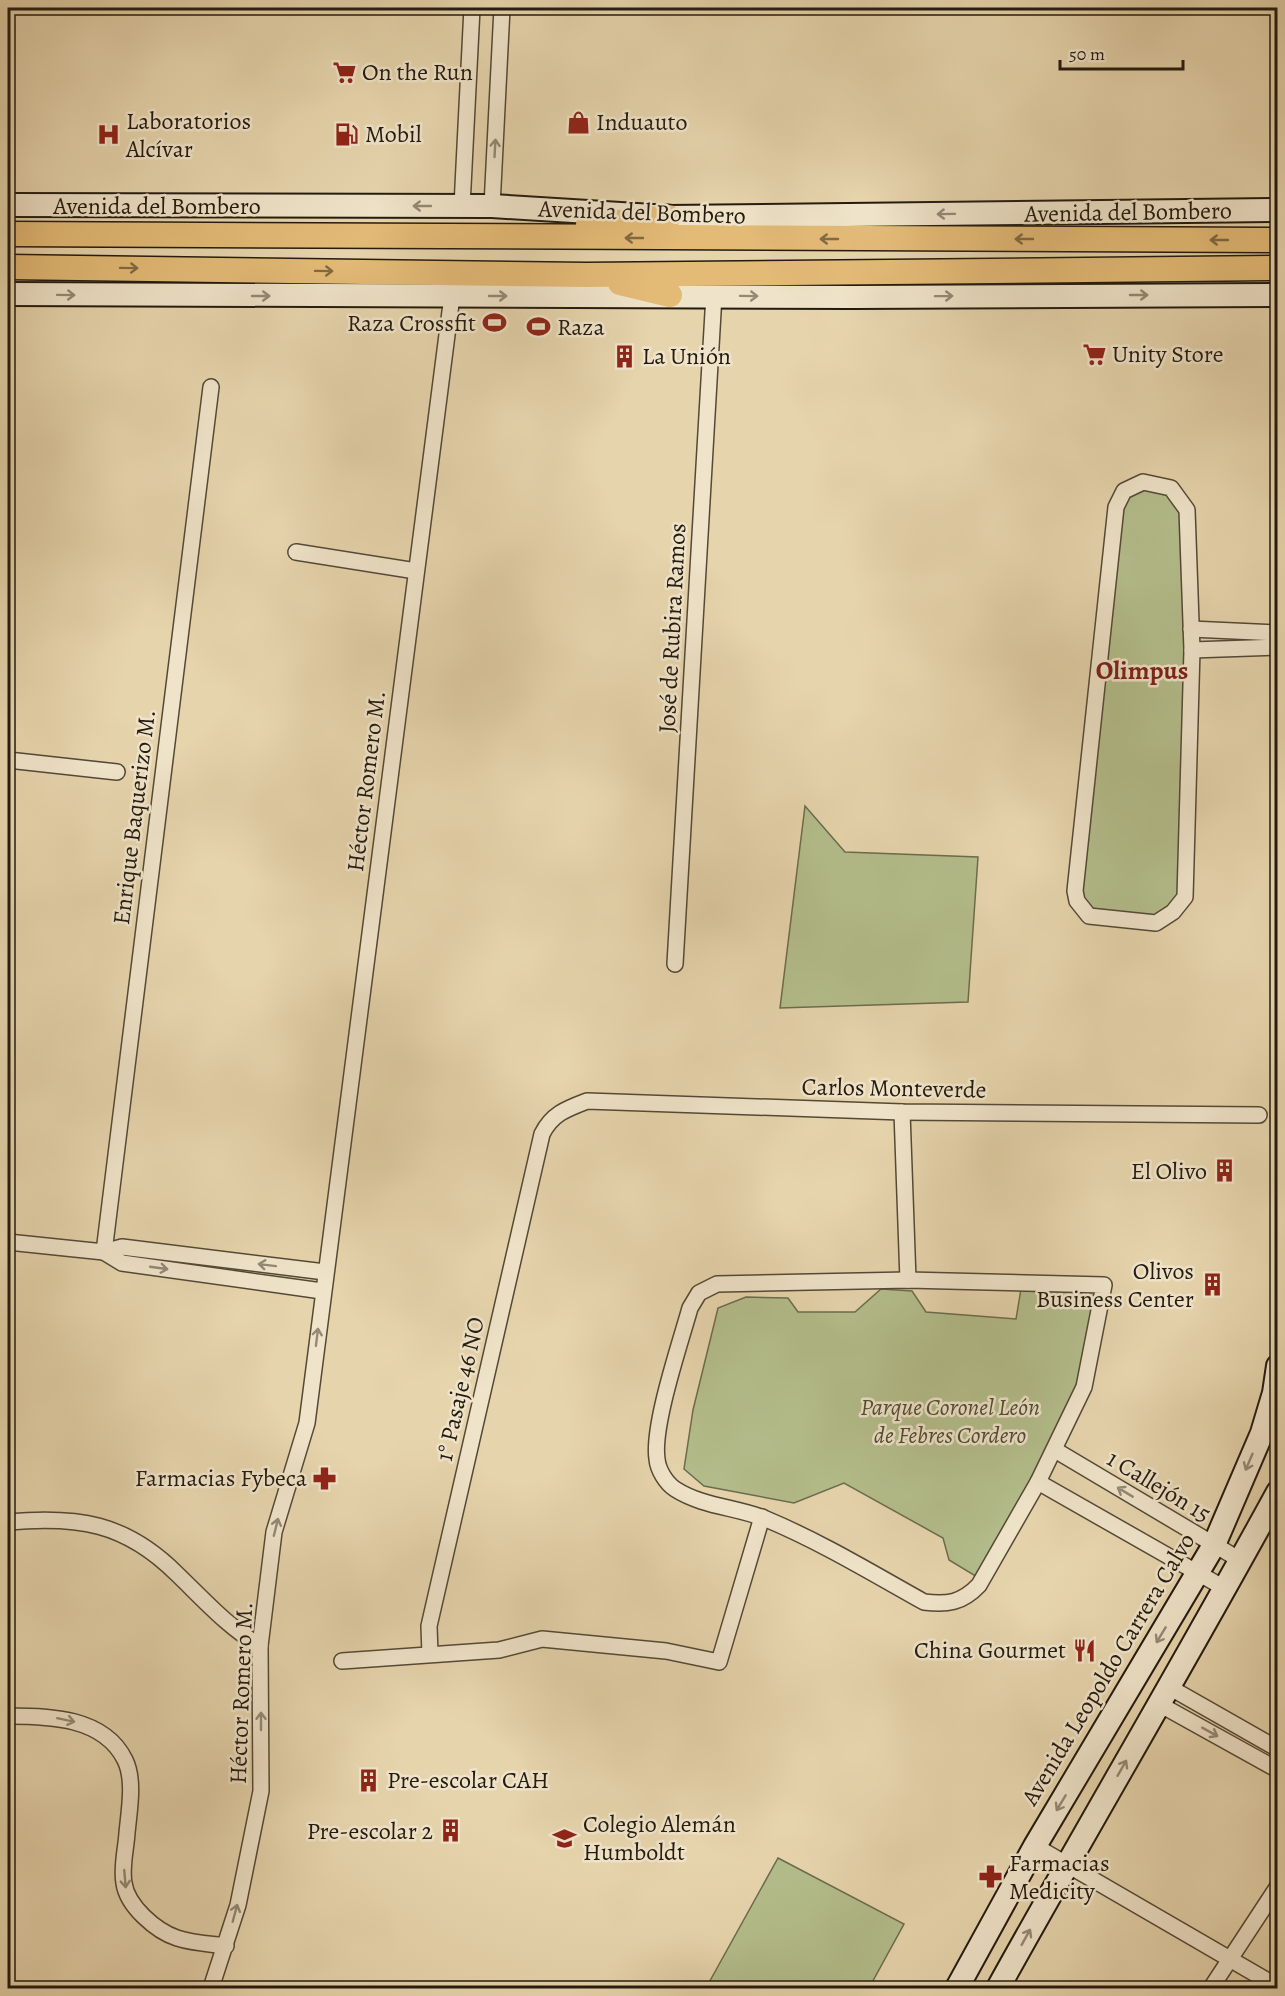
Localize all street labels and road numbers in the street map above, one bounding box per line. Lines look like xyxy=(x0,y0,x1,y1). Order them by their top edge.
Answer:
street label: Avenida del Bombero xyxy=(52,190,261,222)
street label: Avenida del Bombero xyxy=(537,192,746,232)
street label: Avenida del Bombero xyxy=(1023,194,1232,230)
street label: José de Rubira Ramos xyxy=(651,522,693,734)
street label: Héctor Romero M. xyxy=(339,689,393,873)
street label: Enrique Baquerizo M. xyxy=(105,708,163,926)
street label: Carlos Monteverde xyxy=(801,1070,987,1106)
street label: 1° Pasaje 46 NO xyxy=(428,1314,492,1464)
street label: 1 Callejón 15 xyxy=(1101,1442,1217,1530)
street label: Avenida Leopoldo Carrera Calvo xyxy=(1013,1527,1202,1812)
street label: Héctor Romero M. xyxy=(222,1601,260,1785)

